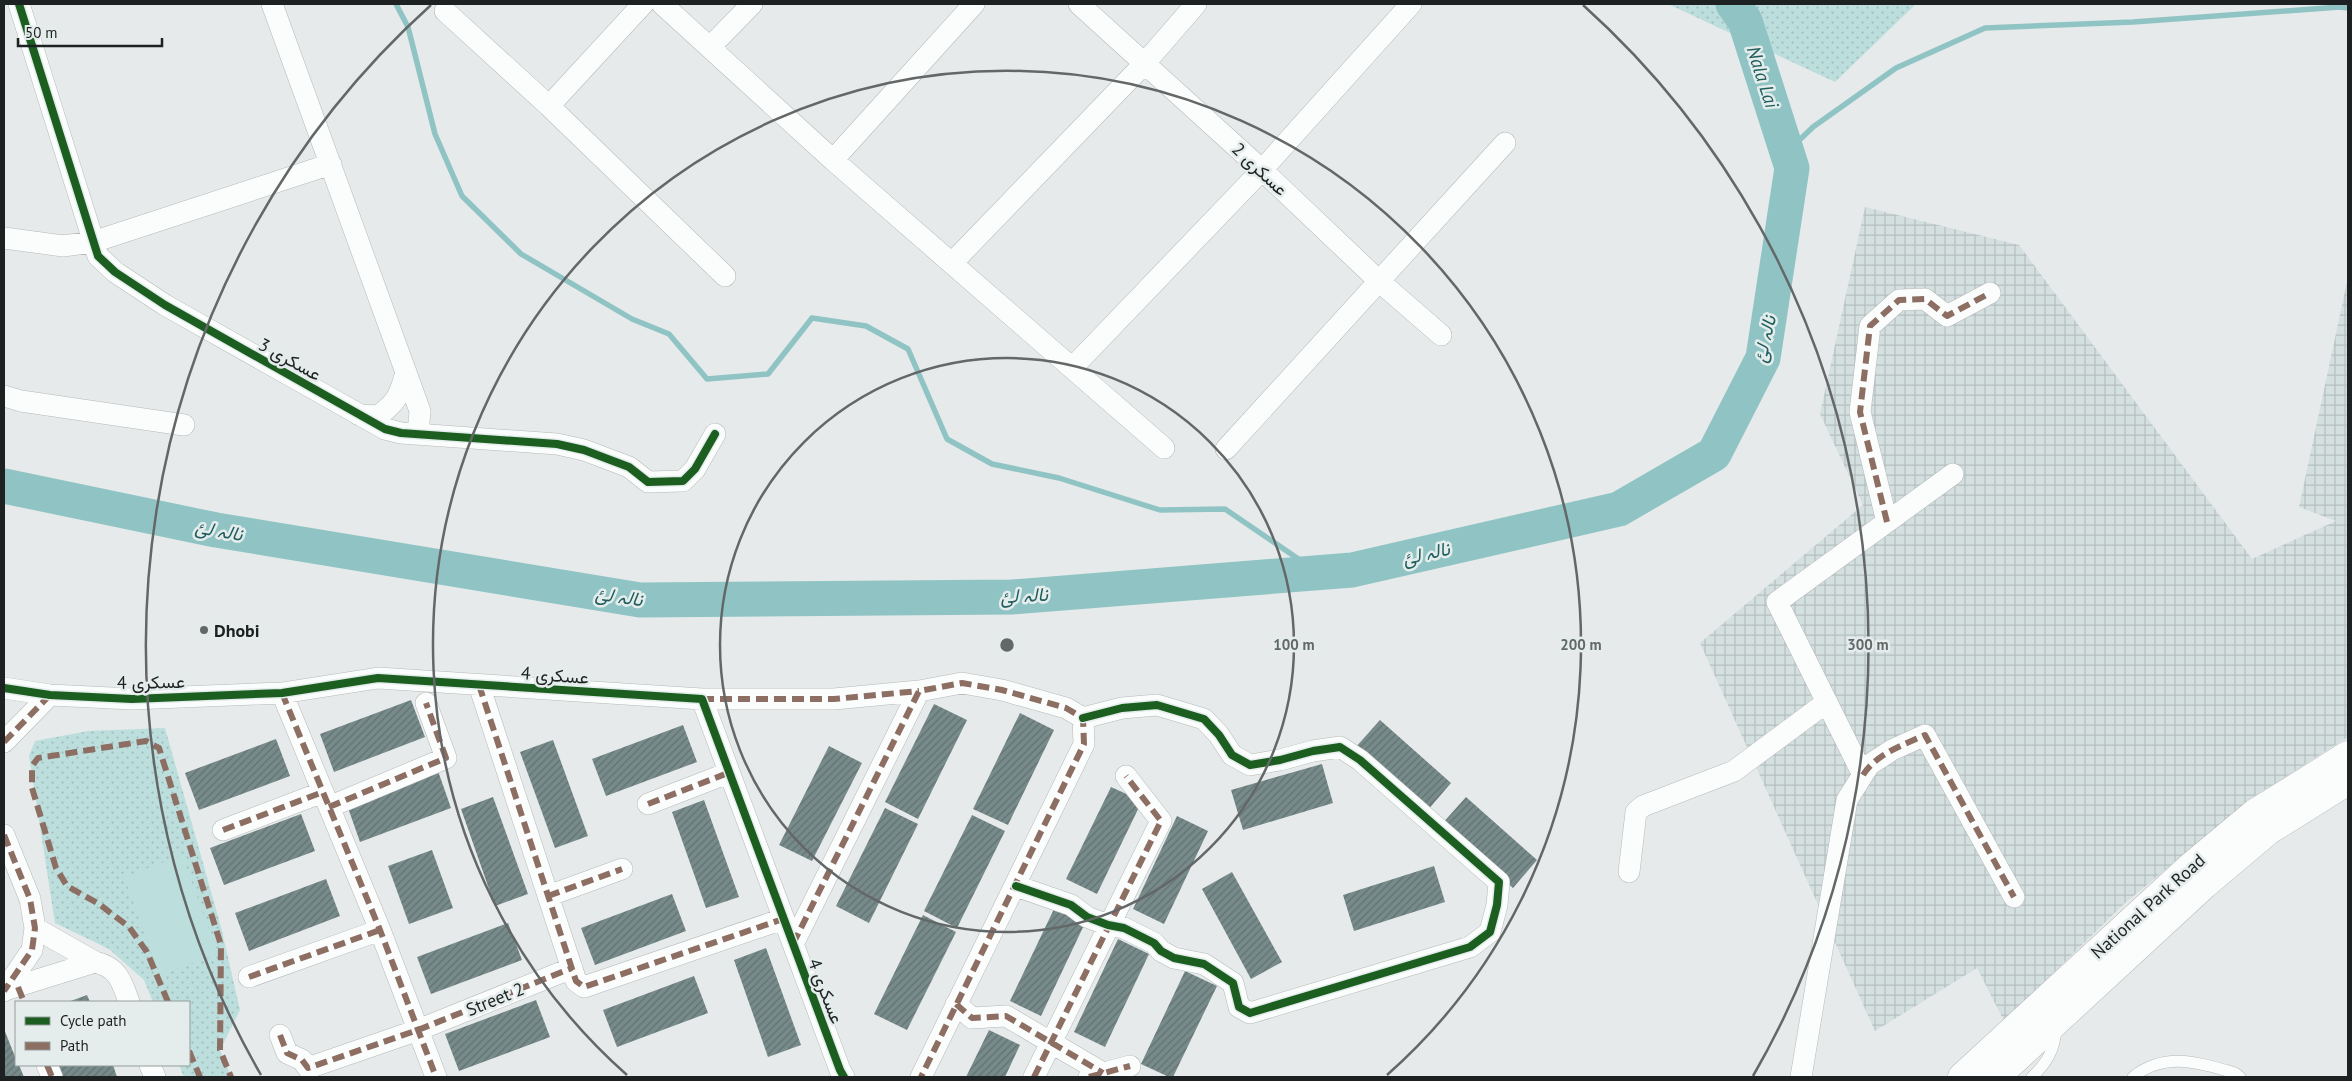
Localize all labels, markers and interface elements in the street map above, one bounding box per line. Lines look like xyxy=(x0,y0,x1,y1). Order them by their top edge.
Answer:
scale bar xyxy=(18,15,161,47)
text: 50 m xyxy=(25,23,58,42)
water label: Nala Lai xyxy=(1742,43,1785,112)
street label: عسکری 2 xyxy=(1227,137,1293,201)
water label: نالہ لئ xyxy=(1747,312,1781,365)
street label: عسکری 3 xyxy=(255,332,325,386)
water label: نالہ لئ xyxy=(193,514,246,546)
water label: نالہ لئ xyxy=(1400,536,1453,570)
water label: نالہ لئ xyxy=(594,581,646,611)
water label: نالہ لئ xyxy=(1000,582,1050,608)
place label: Dhobi xyxy=(214,619,260,642)
marker: Dhobi xyxy=(198,624,210,636)
text: 100 m xyxy=(1273,635,1315,654)
text: 200 m xyxy=(1560,635,1602,654)
text: 300 m xyxy=(1847,635,1889,654)
centre of rings xyxy=(998,636,1016,654)
street label: عسکری 4 xyxy=(520,661,590,689)
street label: عسکری 4 xyxy=(117,670,185,694)
street label: National Park Road xyxy=(2086,849,2210,963)
street label: عسکری 4 xyxy=(803,955,849,1027)
street label: Street 2 xyxy=(463,977,527,1021)
legend xyxy=(15,1001,190,1066)
text: Cycle path xyxy=(60,1011,126,1030)
text: Path xyxy=(60,1036,89,1055)

